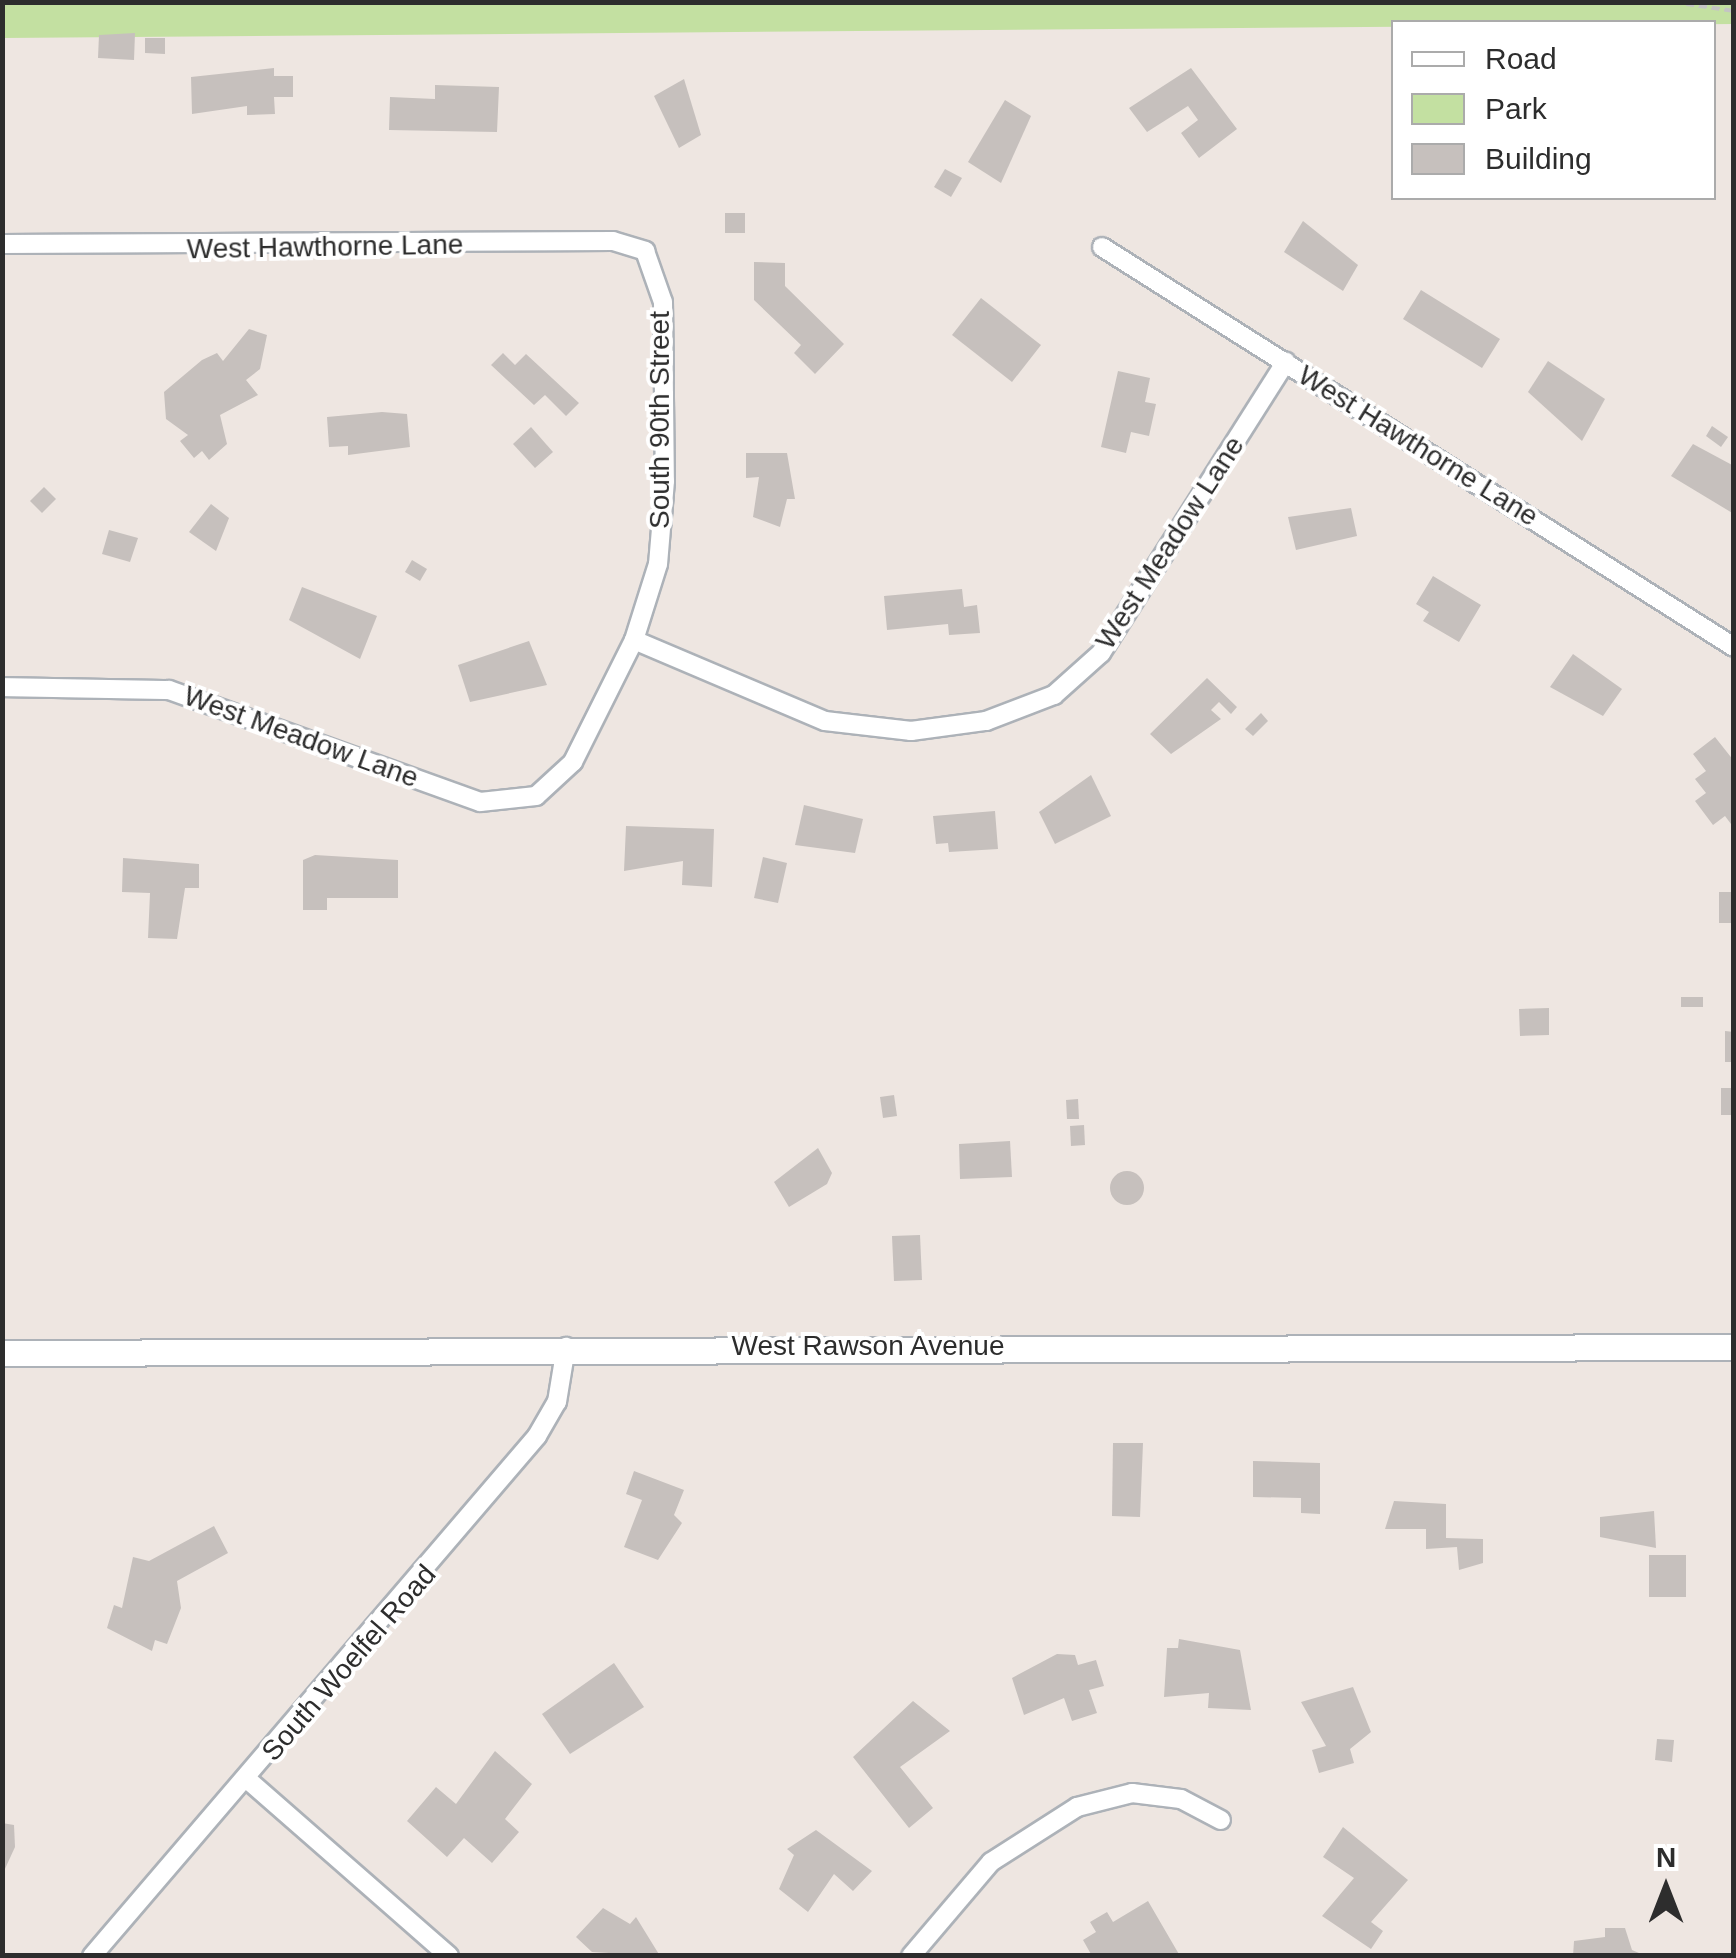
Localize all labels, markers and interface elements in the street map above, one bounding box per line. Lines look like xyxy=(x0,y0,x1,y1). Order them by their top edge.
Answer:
legend xyxy=(1391,20,1716,200)
text: Road xyxy=(1485,42,1557,75)
text: Park xyxy=(1485,92,1547,125)
text: Building xyxy=(1485,142,1592,175)
street label: West Hawthorne Lane xyxy=(186,228,464,266)
street label: South 90th Street xyxy=(643,311,677,529)
street label: West Hawthorne Lane xyxy=(1292,358,1544,534)
street label: West Meadow Lane xyxy=(1089,430,1251,656)
street label: West Meadow Lane xyxy=(179,679,423,795)
street label: West Rawson Avenue xyxy=(731,1329,1005,1363)
street label: South Woelfel Road xyxy=(255,1558,443,1768)
north arrow xyxy=(1616,1838,1716,1938)
text: N xyxy=(1656,1842,1676,1873)

